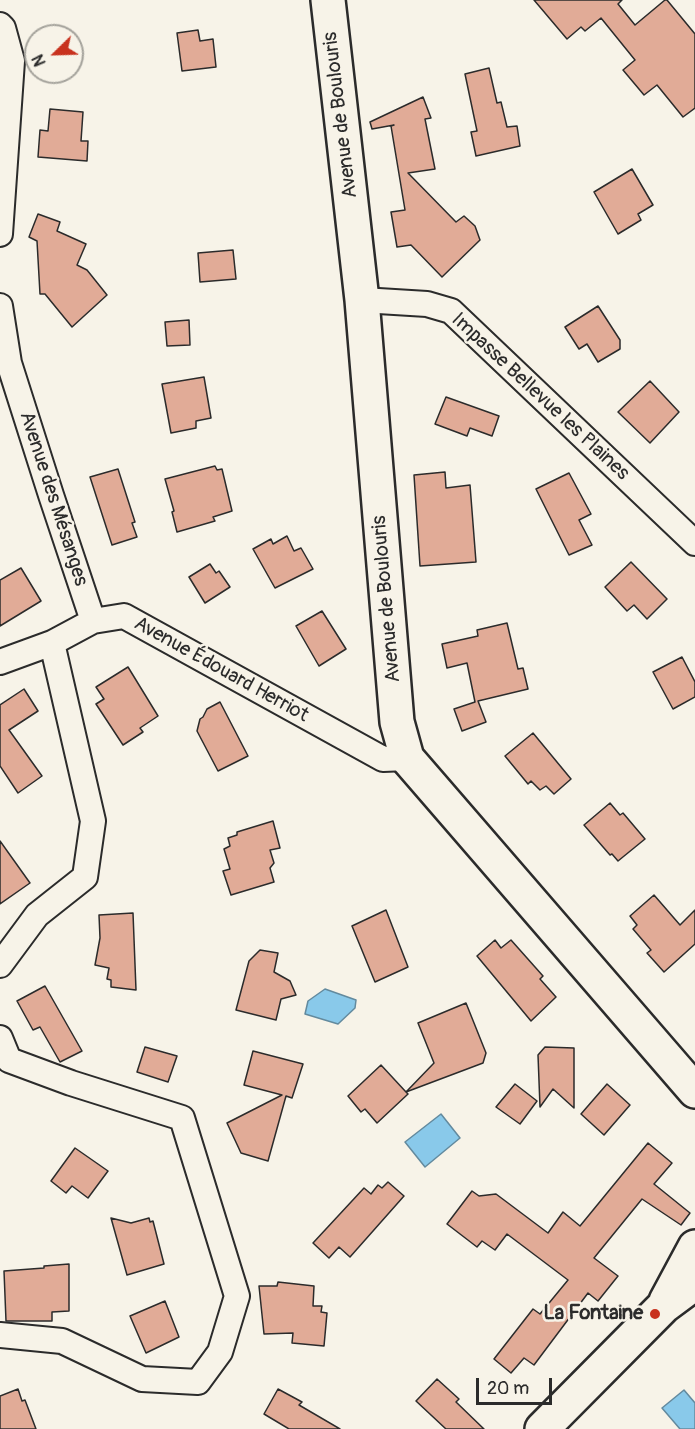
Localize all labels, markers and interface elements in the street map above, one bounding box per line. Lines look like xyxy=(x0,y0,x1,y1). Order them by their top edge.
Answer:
north arrow xyxy=(24,24,84,84)
street label: Avenue de Boulouris xyxy=(319,30,363,200)
text: N xyxy=(28,51,51,69)
street label: Impasse Bellevue les Plaines xyxy=(446,308,634,486)
street label: Avenue des Mésanges xyxy=(13,409,93,589)
street label: Avenue de Boulouris xyxy=(368,515,406,683)
street label: Avenue Édouard Herriot xyxy=(130,612,312,728)
place label: La Fontaine xyxy=(543,1302,643,1326)
marker: La Fontaine xyxy=(648,1307,662,1321)
scale bar xyxy=(479,1366,556,1404)
text: 20 m xyxy=(487,1377,529,1400)

